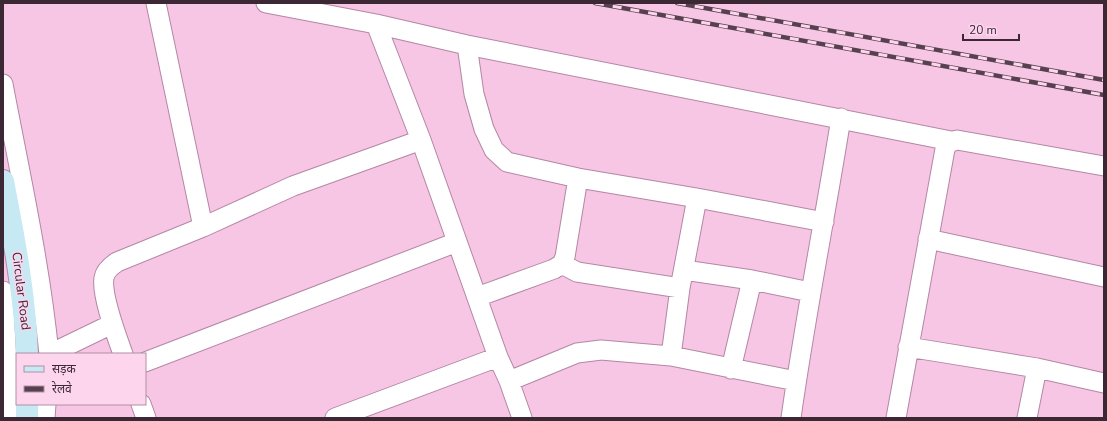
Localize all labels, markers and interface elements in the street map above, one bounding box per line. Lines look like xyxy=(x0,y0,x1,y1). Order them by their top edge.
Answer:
scale bar xyxy=(963,16,1019,42)
text: 20 m xyxy=(969,22,997,38)
street label: Circular Road xyxy=(7,251,35,331)
legend xyxy=(16,353,146,405)
text: सड़क xyxy=(52,361,77,377)
text: रेलवे xyxy=(52,381,72,397)

